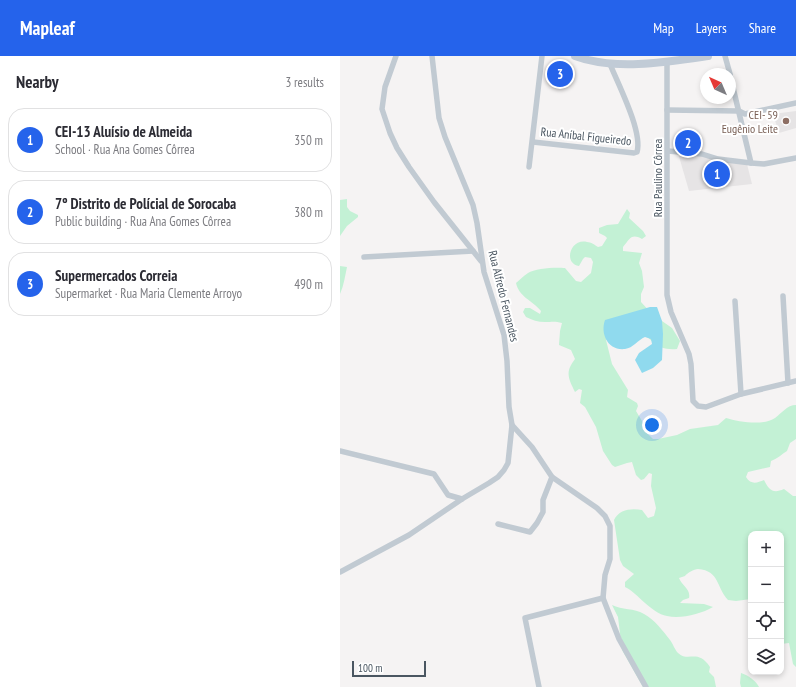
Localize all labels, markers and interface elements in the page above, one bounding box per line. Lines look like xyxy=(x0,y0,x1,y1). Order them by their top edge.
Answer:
text: Mapleaf xyxy=(20,16,75,40)
text: Map xyxy=(653,19,674,37)
text: Layers xyxy=(696,19,727,37)
text: Share xyxy=(749,19,776,37)
pin: 3 xyxy=(547,59,573,89)
north arrow xyxy=(700,68,736,104)
text: Nearby xyxy=(16,71,59,93)
text: 3 results xyxy=(285,74,324,91)
place label: CEI- 59 Eugênio Leite xyxy=(722,107,778,136)
marker: CEI- 59 Eugênio Leite xyxy=(781,116,791,126)
text: CEI-13 Aluísio de Almeida xyxy=(55,122,192,141)
street label: Rua Aníbal Figueiredo xyxy=(540,124,632,148)
pin: 2 xyxy=(675,128,701,158)
text: 1 xyxy=(27,132,33,149)
text: 350 m xyxy=(294,132,323,149)
street label: Rua Paulino Côrrea xyxy=(650,139,665,217)
text: School · Rua Ana Gomes Côrrea xyxy=(55,141,195,158)
pin: 1 xyxy=(704,159,730,189)
text: 7º Distrito de Polícial de Sorocaba xyxy=(55,194,236,213)
text: 2 xyxy=(27,204,33,221)
text: 380 m xyxy=(294,204,323,221)
text: Public building · Rua Ana Gomes Côrrea xyxy=(55,213,231,230)
street label: Rua Alfredo Fernandes xyxy=(485,249,523,343)
text: Supermercados Correia xyxy=(55,266,177,285)
text: 3 xyxy=(27,276,33,293)
text: 490 m xyxy=(294,276,323,293)
text: Supermarket · Rua Maria Clemente Arroyo xyxy=(55,285,242,302)
your location xyxy=(642,415,662,435)
map controls xyxy=(748,531,784,675)
button: + xyxy=(748,531,784,567)
button: − xyxy=(748,567,784,603)
button: locate xyxy=(748,603,784,639)
button: layers xyxy=(748,639,784,675)
scale bar xyxy=(352,659,426,678)
text: 100 m xyxy=(358,661,382,675)

